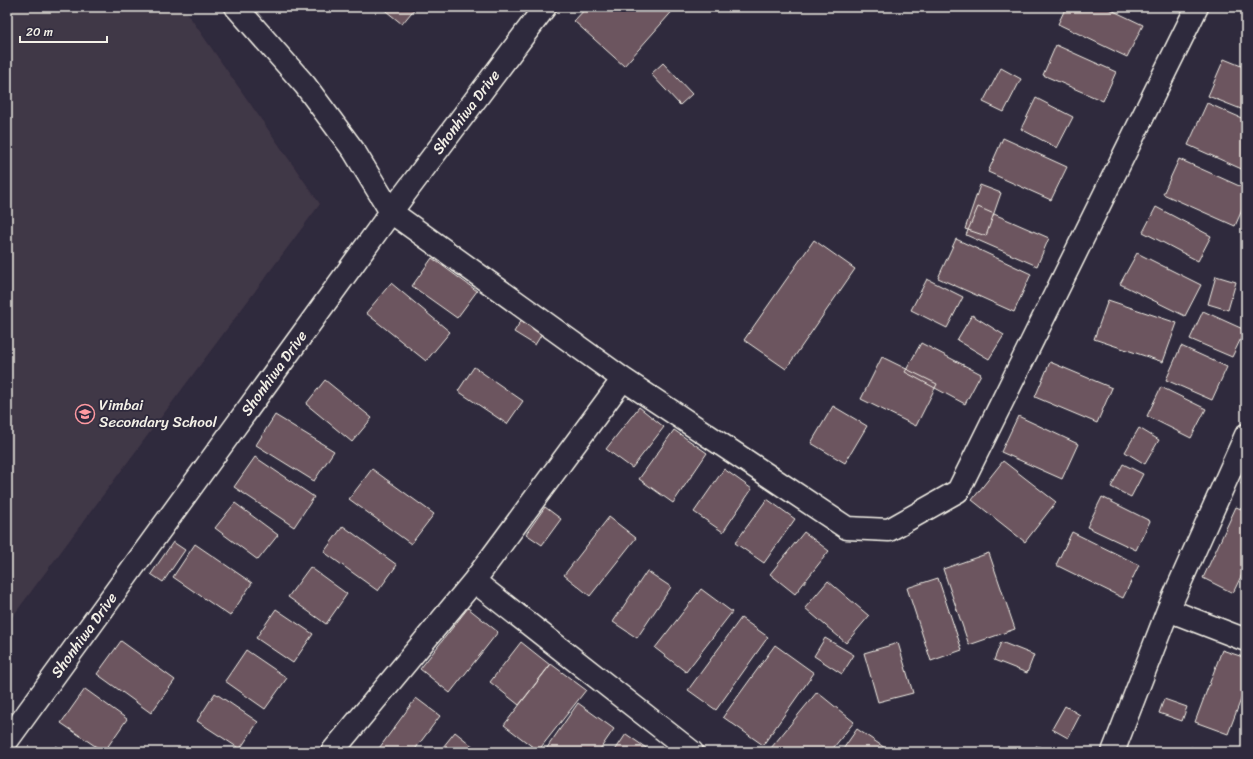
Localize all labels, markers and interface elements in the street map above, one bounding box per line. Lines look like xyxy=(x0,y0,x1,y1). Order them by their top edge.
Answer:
scale bar xyxy=(20,18,107,44)
text: 20 m xyxy=(26,21,53,43)
street label: Shonhiwa Drive xyxy=(425,64,507,160)
street label: Shonhiwa Drive xyxy=(234,324,314,421)
place label: Vimbai Secondary School xyxy=(99,392,218,435)
school or university icon: Vimbai Secondary School xyxy=(74,403,96,425)
street label: Shonhiwa Drive xyxy=(44,586,124,683)

